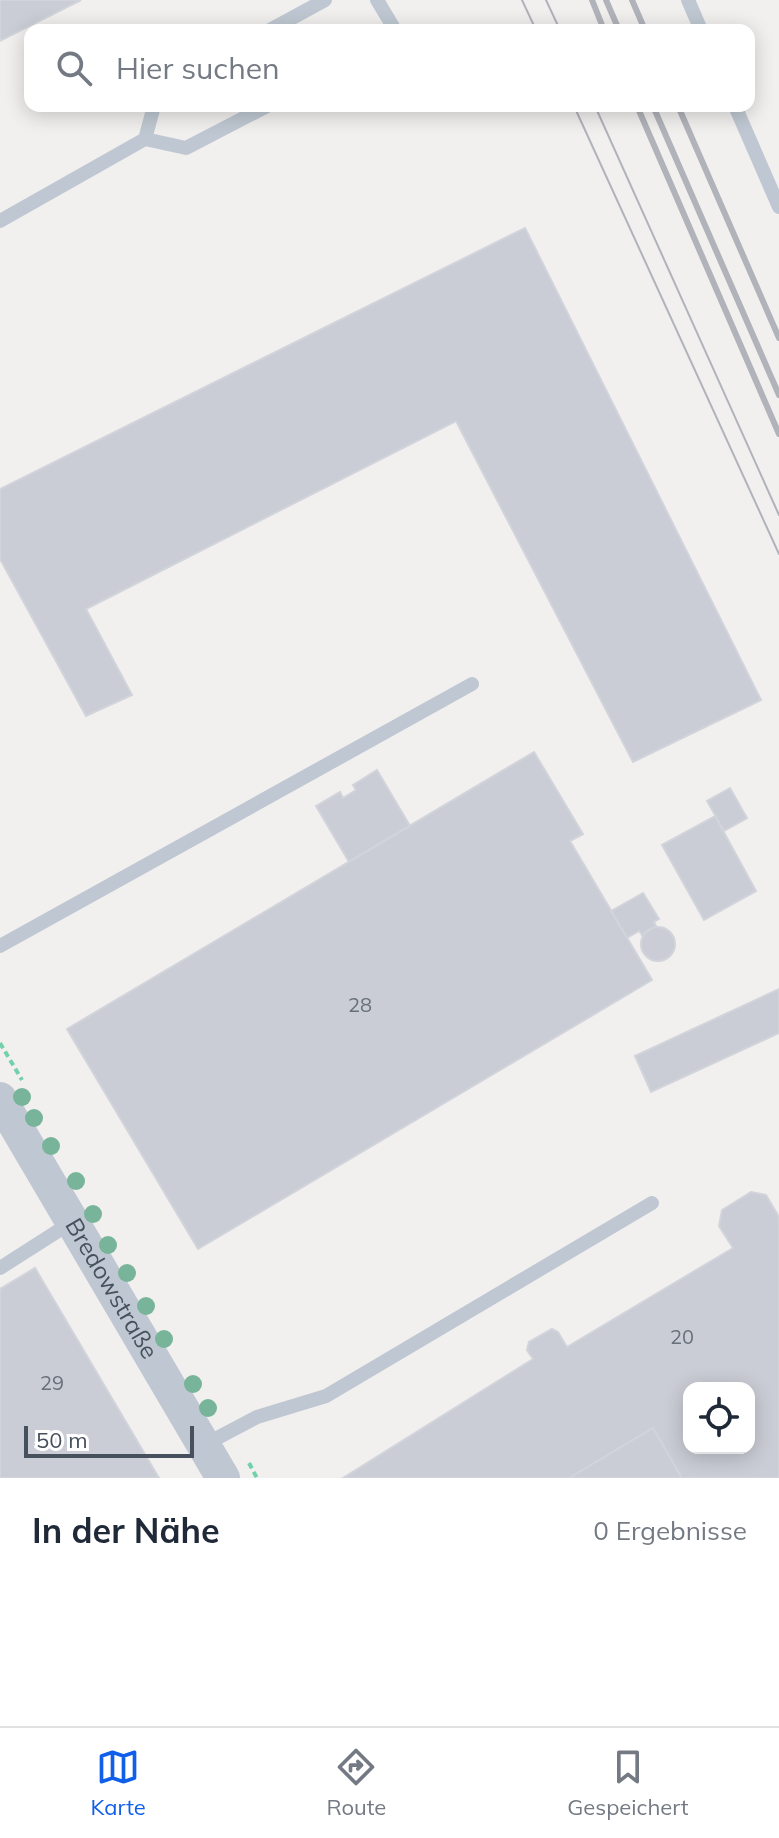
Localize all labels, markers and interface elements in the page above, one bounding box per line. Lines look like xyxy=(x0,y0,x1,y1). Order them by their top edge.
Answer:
search box xyxy=(24,24,755,112)
icon: search xyxy=(52,46,96,90)
text: Hier suchen xyxy=(116,49,280,87)
house number: 28 xyxy=(348,992,372,1017)
street label: Bredowstraße xyxy=(59,1212,165,1364)
house number: 20 xyxy=(670,1324,694,1349)
house number: 29 xyxy=(40,1370,64,1395)
map controls xyxy=(683,1382,755,1454)
button: locate xyxy=(683,1382,755,1454)
scale bar xyxy=(24,1422,194,1458)
text: 50 m xyxy=(36,1426,87,1454)
text: In der Nähe xyxy=(32,1509,220,1552)
text: 0 Ergebnisse xyxy=(593,1514,747,1547)
tab: Karte xyxy=(90,1745,146,1821)
tab: Route xyxy=(327,1745,386,1821)
tab: Gespeichert xyxy=(567,1745,689,1821)

